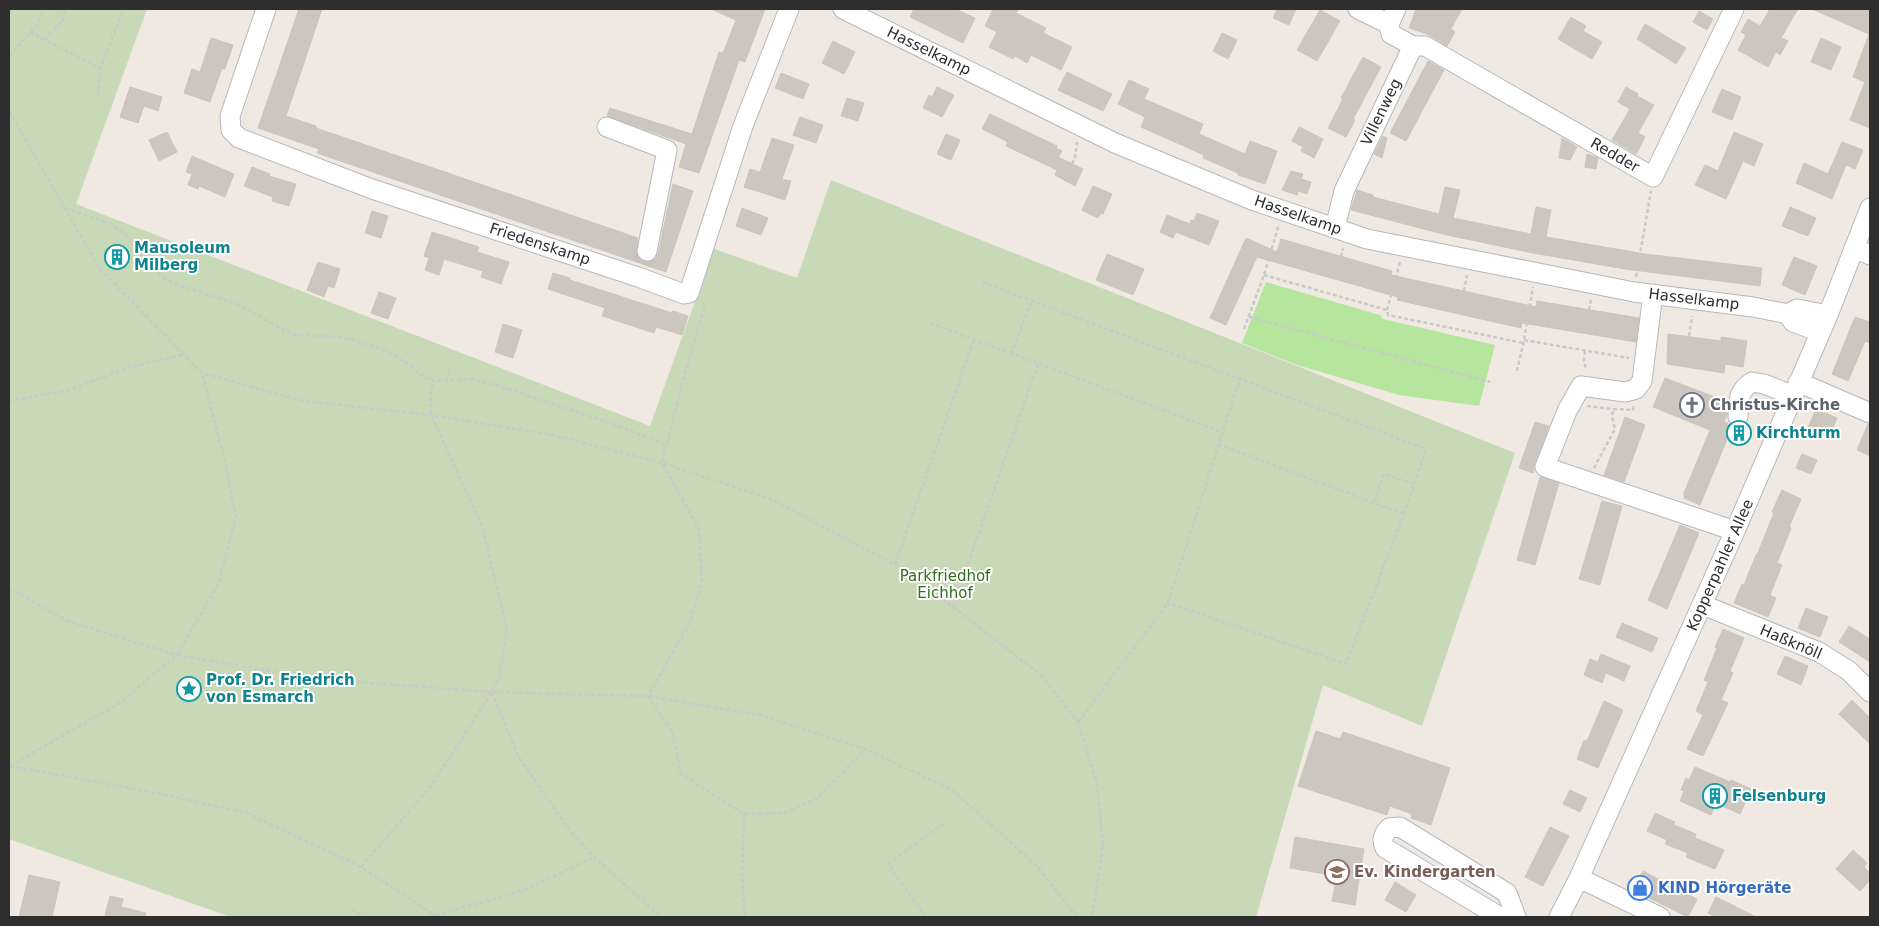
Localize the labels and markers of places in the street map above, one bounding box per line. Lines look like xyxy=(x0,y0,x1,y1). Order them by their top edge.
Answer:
place label: Mausoleum Milberg xyxy=(134,239,231,274)
building icon: Mausoleum Milberg xyxy=(104,244,130,270)
church icon: Christus-Kirche xyxy=(1679,392,1705,418)
place label: Christus-Kirche xyxy=(1710,396,1840,414)
building icon: Kirchturm xyxy=(1726,420,1752,446)
place label: Kirchturm xyxy=(1756,424,1841,442)
place label: Prof. Dr. Friedrich von Esmarch xyxy=(206,671,355,706)
place icon: Prof. Dr. Friedrich von Esmarch xyxy=(176,676,202,702)
building icon: Felsenburg xyxy=(1702,783,1728,809)
place label: Felsenburg xyxy=(1732,787,1826,805)
school or university icon: Ev. Kindergarten xyxy=(1324,859,1350,885)
place label: Ev. Kindergarten xyxy=(1354,863,1496,881)
shop icon: KIND Hörgeräte xyxy=(1627,875,1653,901)
place label: KIND Hörgeräte xyxy=(1658,879,1791,897)

